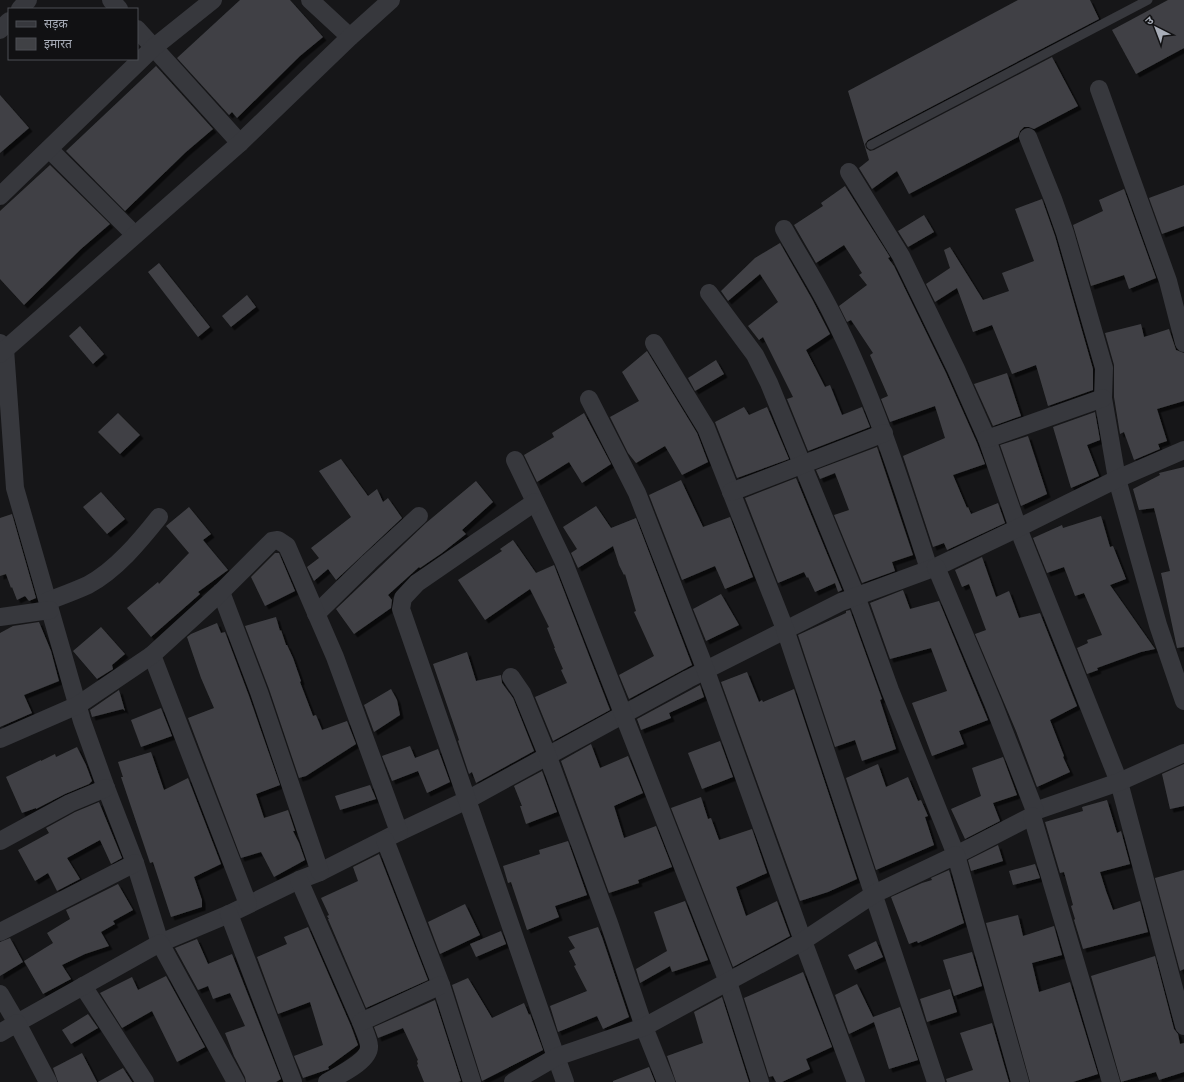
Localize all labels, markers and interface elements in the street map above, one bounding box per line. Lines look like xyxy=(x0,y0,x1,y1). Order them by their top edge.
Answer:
legend xyxy=(8,8,138,60)
north arrow xyxy=(1136,8,1176,48)
text: उ xyxy=(1143,14,1157,28)
text: सड़क xyxy=(44,17,69,31)
text: इमारत xyxy=(44,37,73,51)

